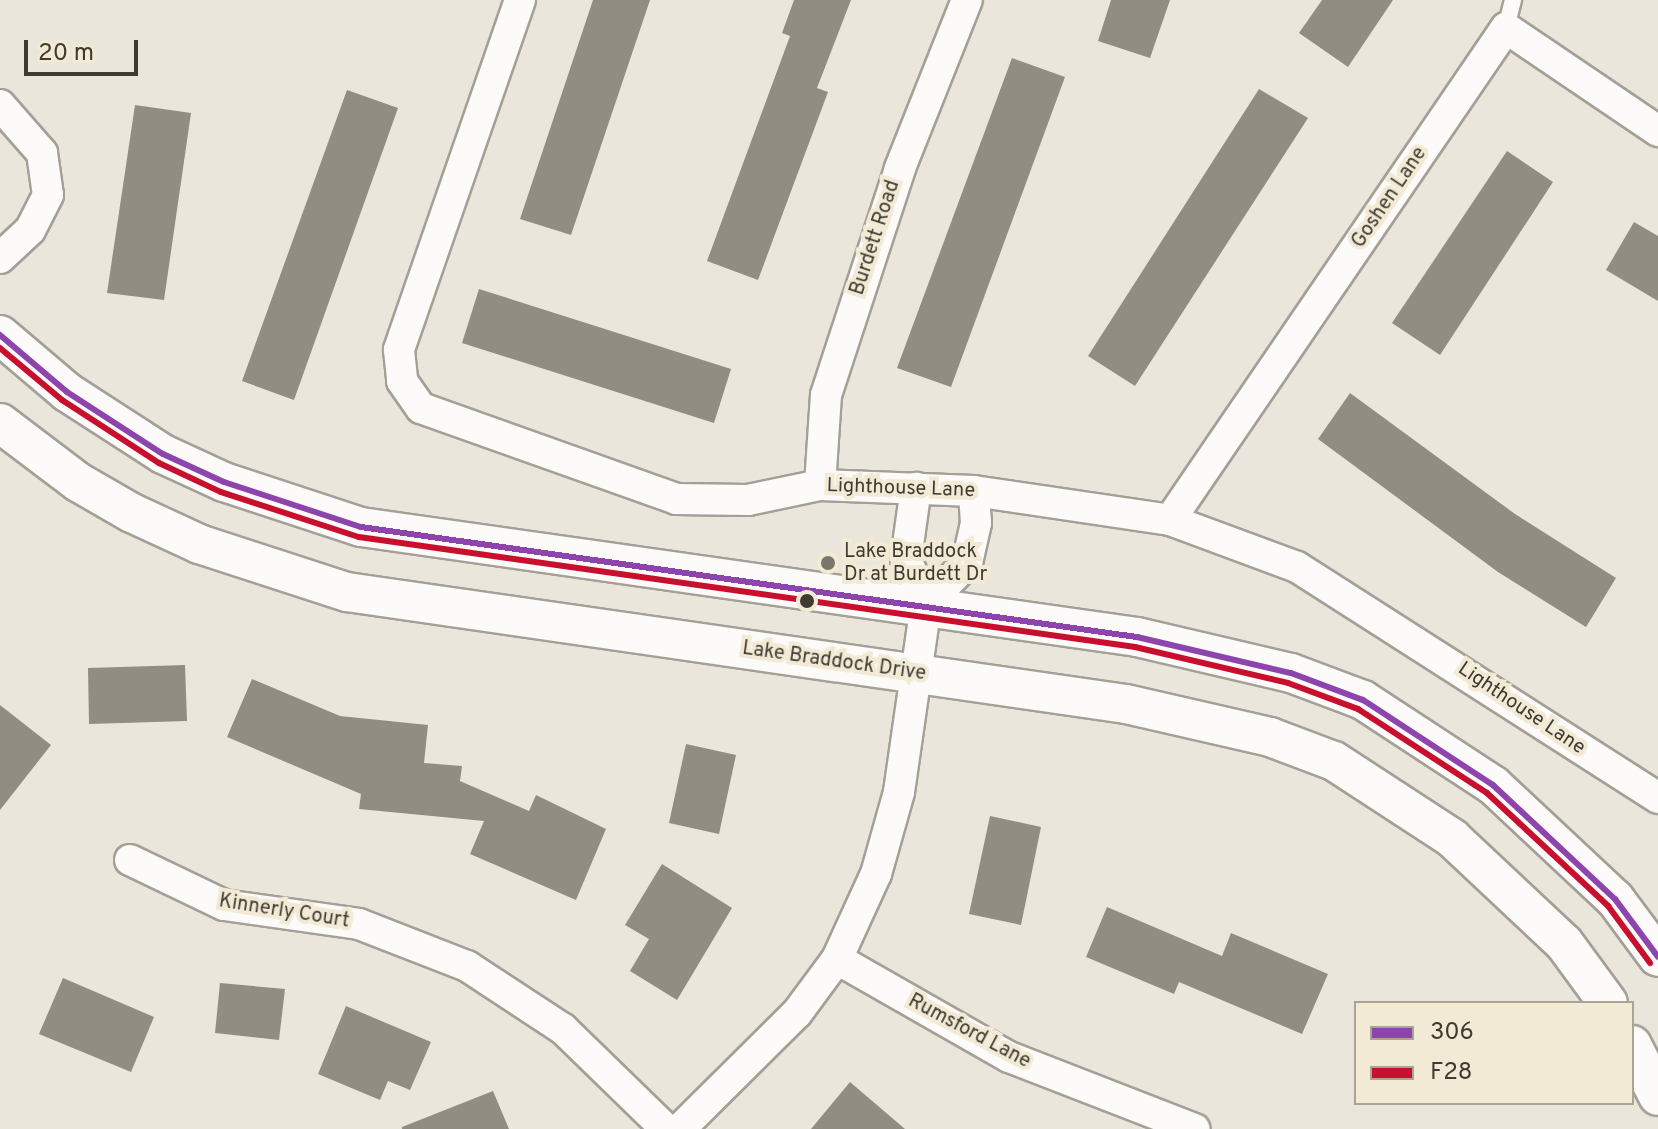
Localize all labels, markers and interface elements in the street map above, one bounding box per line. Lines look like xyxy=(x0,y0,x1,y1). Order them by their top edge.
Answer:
scale bar xyxy=(28,24,142,74)
text: 20 m xyxy=(38,39,94,69)
street label: Goshen Lane xyxy=(1347,143,1433,253)
street label: Burdett Road xyxy=(846,178,906,298)
street label: Lighthouse Lane xyxy=(826,474,976,504)
place label: Lake Braddock Dr at Burdett Dr xyxy=(844,540,987,587)
marker: Lake Braddock Dr at Burdett Dr xyxy=(819,554,837,572)
unlabelled marker xyxy=(799,593,815,609)
street label: Lake Braddock Drive xyxy=(741,637,927,687)
street label: Lighthouse Lane xyxy=(1453,658,1589,760)
street label: Kinnerly Court xyxy=(217,890,351,934)
street label: Rumsford Lane xyxy=(904,990,1034,1074)
legend xyxy=(1354,1001,1634,1105)
text: 306 xyxy=(1430,1018,1474,1048)
text: F28 xyxy=(1430,1058,1472,1088)

